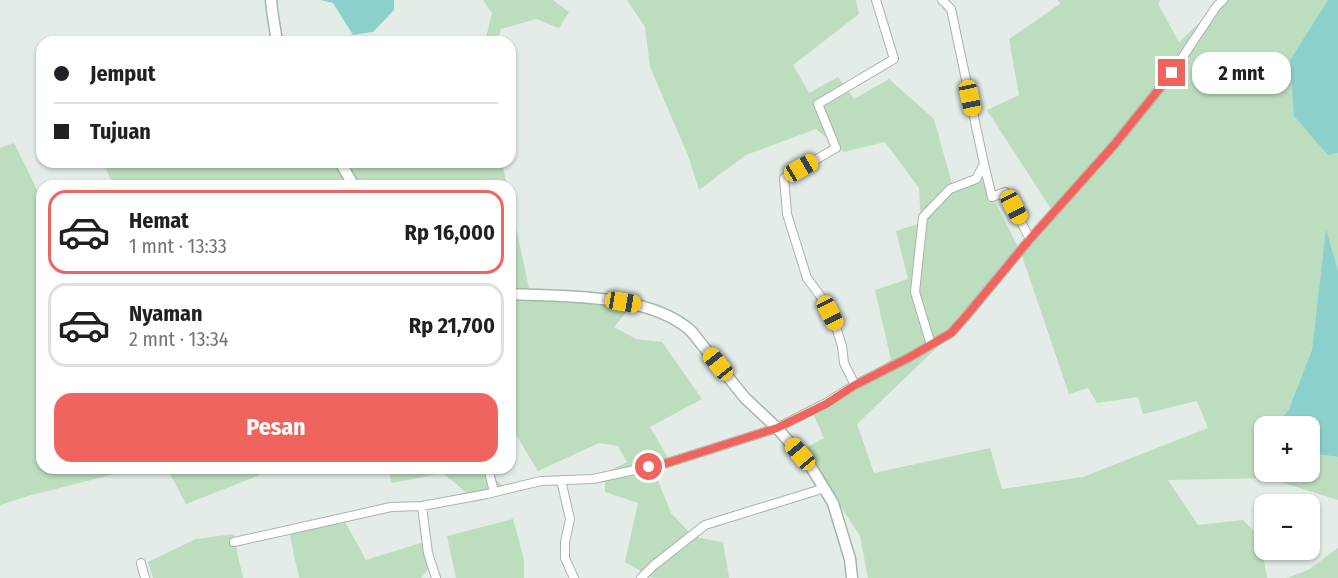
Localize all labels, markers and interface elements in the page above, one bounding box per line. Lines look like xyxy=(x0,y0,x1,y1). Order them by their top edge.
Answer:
callout: 2 mnt xyxy=(1193,52,1292,94)
route end xyxy=(1158,59,1185,86)
text: Jemput xyxy=(90,60,155,87)
text: 2 mnt xyxy=(1218,61,1265,85)
car xyxy=(957,79,983,117)
text: Tujuan xyxy=(90,118,151,145)
car xyxy=(781,151,821,185)
car xyxy=(998,187,1030,227)
icon: car xyxy=(57,205,111,259)
text: Hemat xyxy=(129,207,189,234)
text: Rp 16,000 xyxy=(405,219,495,246)
text: 1 mnt · 13:33 xyxy=(129,234,227,258)
car xyxy=(604,290,642,314)
car xyxy=(814,293,846,333)
icon: car xyxy=(57,298,111,352)
text: Nyaman xyxy=(129,300,202,327)
text: Rp 21,700 xyxy=(409,312,495,339)
text: 2 mnt · 13:34 xyxy=(129,327,228,351)
car xyxy=(700,344,736,384)
button: Pesan xyxy=(54,393,498,462)
map controls xyxy=(1254,416,1320,560)
button: + xyxy=(1254,416,1320,482)
car xyxy=(782,434,818,474)
route start xyxy=(635,453,662,480)
button: − xyxy=(1254,494,1320,560)

